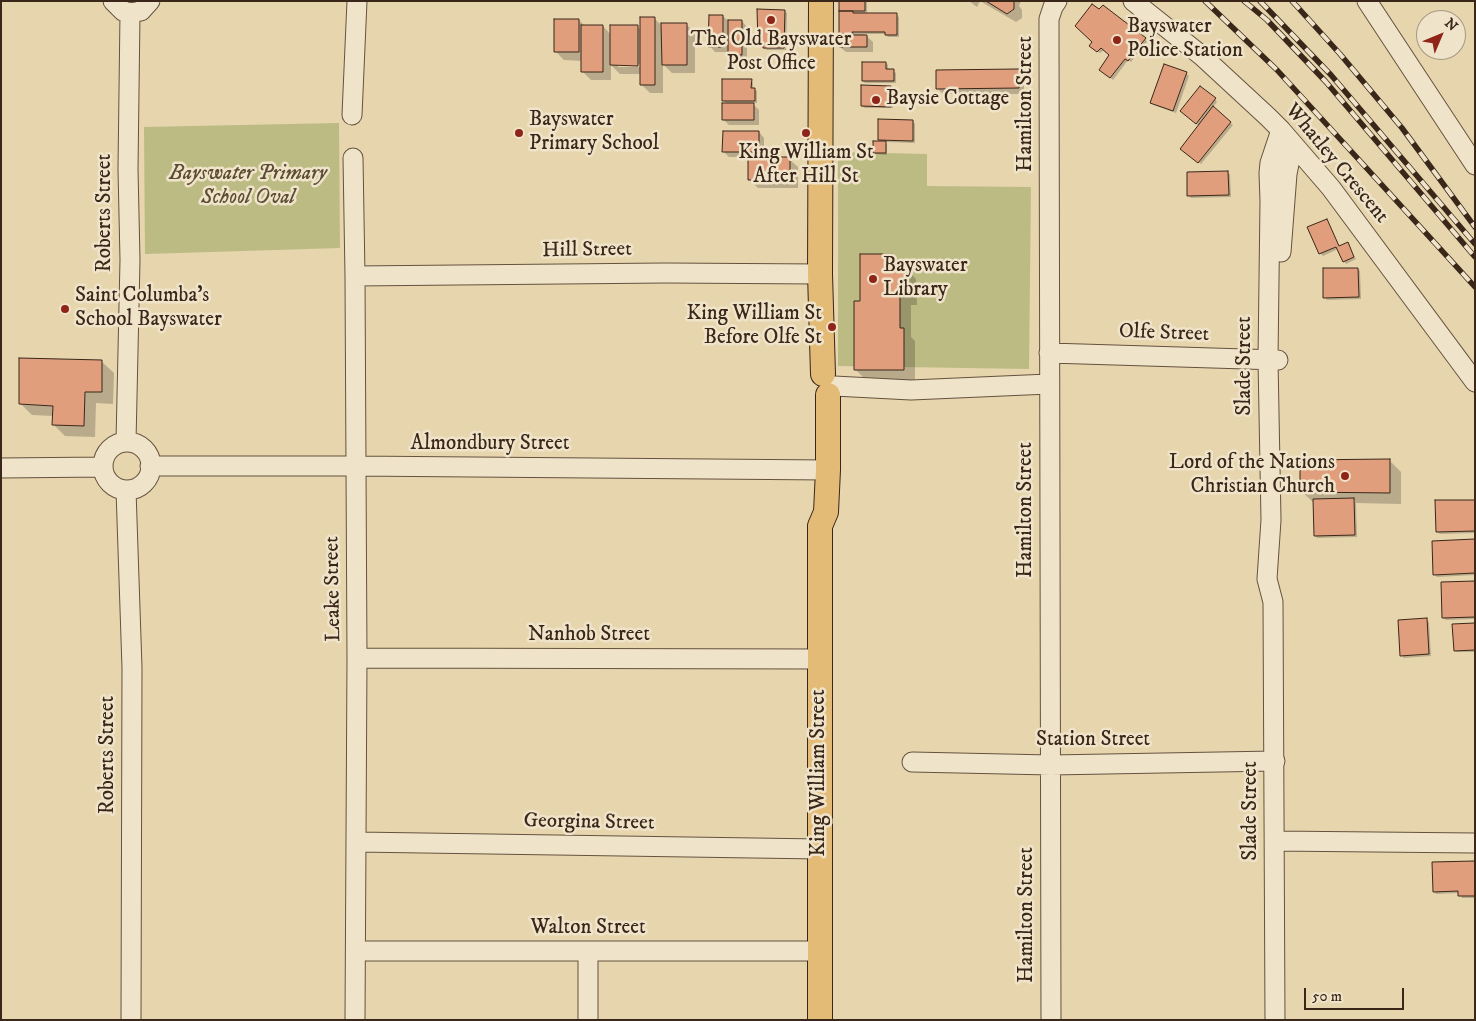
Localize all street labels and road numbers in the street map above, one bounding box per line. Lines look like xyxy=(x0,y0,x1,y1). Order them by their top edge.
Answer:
street label: Hamilton Street xyxy=(1014,36,1040,172)
street label: Whatley Crescent xyxy=(1279,99,1393,229)
street label: Roberts Street xyxy=(93,154,119,272)
street label: Hill Street xyxy=(542,238,632,264)
street label: Slade Street xyxy=(1233,316,1259,416)
street label: Olfe Street xyxy=(1118,320,1210,348)
street label: Almondbury Street xyxy=(411,432,569,458)
street label: Hamilton Street xyxy=(1014,442,1040,578)
street label: Leake Street xyxy=(320,536,348,642)
street label: Nanhob Street xyxy=(528,623,650,649)
street label: King William Street xyxy=(807,689,833,857)
street label: Roberts Street xyxy=(96,696,122,814)
street label: Station Street xyxy=(1036,728,1150,754)
street label: Slade Street xyxy=(1239,761,1265,861)
street label: Georgina Street xyxy=(523,809,655,837)
street label: Hamilton Street xyxy=(1015,847,1041,983)
street label: Walton Street xyxy=(530,916,646,942)

